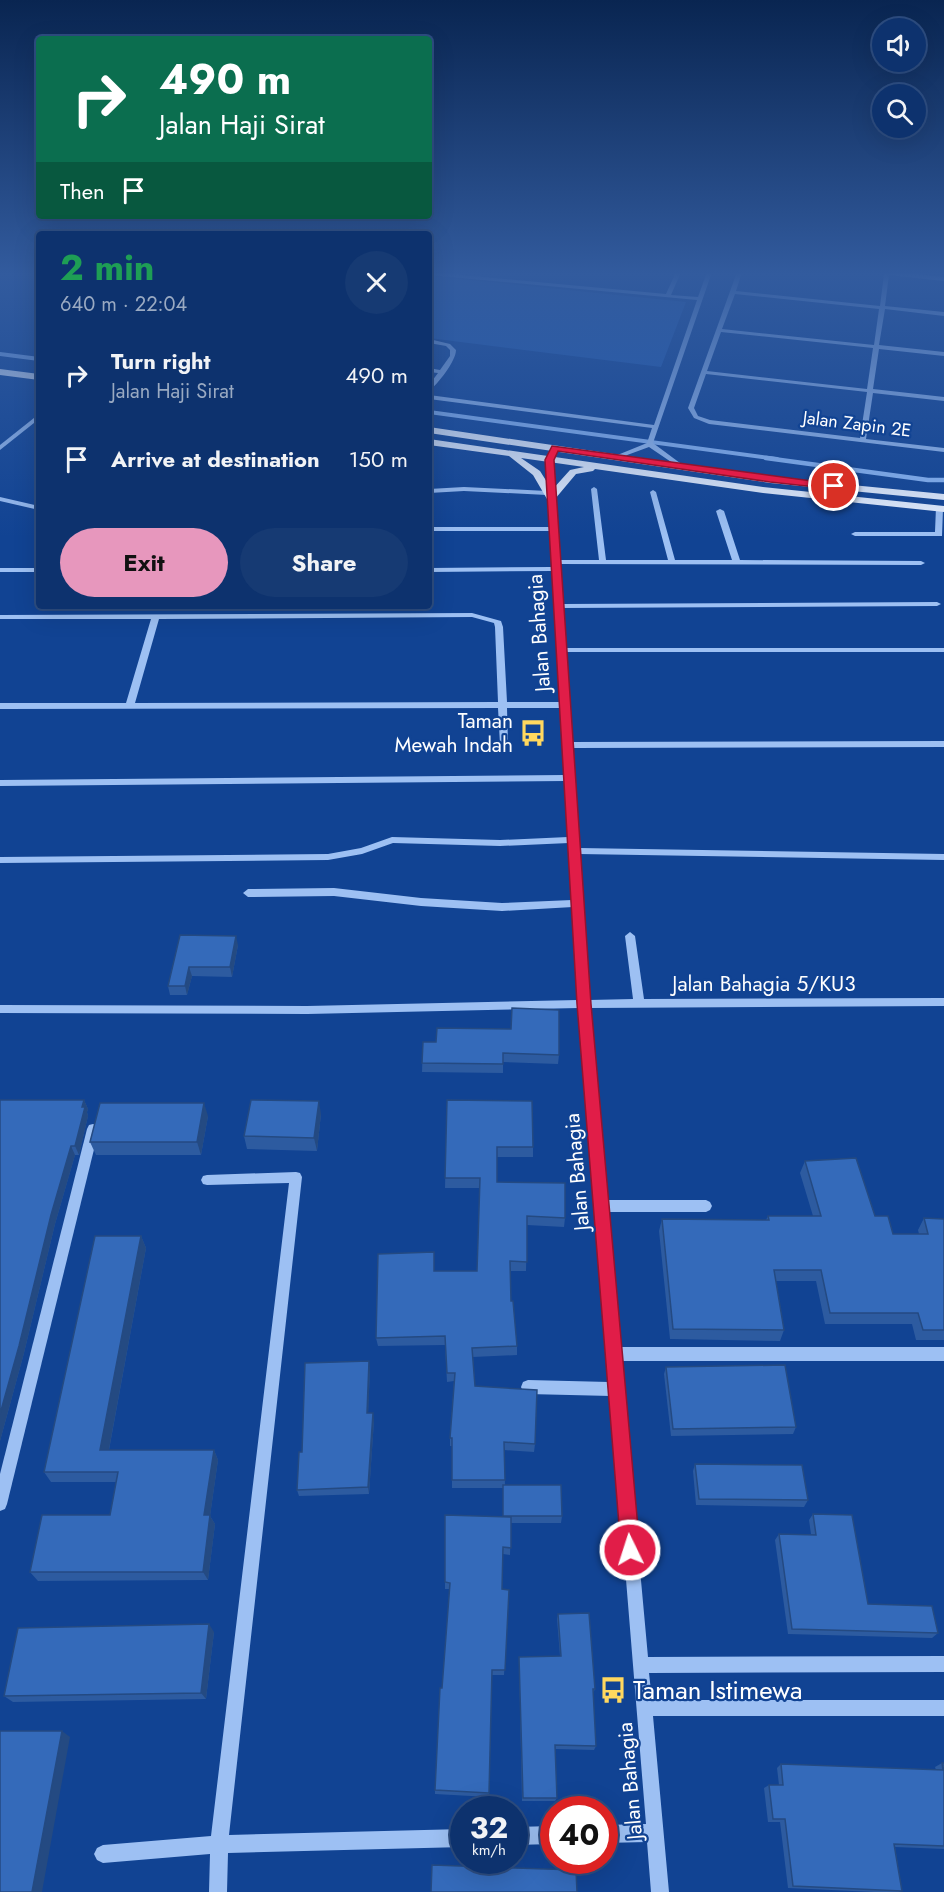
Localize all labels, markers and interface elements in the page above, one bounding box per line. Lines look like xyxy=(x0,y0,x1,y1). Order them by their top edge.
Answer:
map controls xyxy=(872,18,926,138)
button: sound xyxy=(872,18,926,72)
text: 490 m xyxy=(159,49,291,110)
icon: right xyxy=(60,60,138,138)
button: search xyxy=(872,84,926,138)
text: Jalan Haji Sirat xyxy=(159,105,325,144)
icon: arrive xyxy=(117,174,150,207)
text: Then xyxy=(60,175,105,207)
text: 2 min xyxy=(60,241,155,293)
button: close xyxy=(345,251,408,314)
text: 640 m · 22:04 xyxy=(60,290,187,319)
text: Turn right xyxy=(111,345,211,377)
icon: right xyxy=(60,359,93,392)
text: 490 m xyxy=(346,359,408,391)
text: Jalan Haji Sirat xyxy=(111,377,234,406)
street label: Jalan Zapin 2E xyxy=(799,404,913,444)
icon: arrive xyxy=(60,443,93,476)
text: Arrive at destination xyxy=(111,443,320,475)
text: 150 m xyxy=(349,443,408,475)
pin xyxy=(808,460,859,511)
icon: arrive xyxy=(817,469,850,502)
button: Exit xyxy=(60,528,228,597)
button: Share xyxy=(240,528,408,597)
street label: Jalan Bahagia xyxy=(520,573,558,696)
place label: Taman Mewah Indah xyxy=(395,706,513,760)
bus stop icon: Taman Mewah Indah xyxy=(518,718,548,748)
street label: Jalan Bahagia 5/KU3 xyxy=(669,969,856,999)
street label: Jalan Bahagia xyxy=(557,1112,597,1235)
position arrow xyxy=(598,1518,662,1582)
place label: Taman Istimewa xyxy=(633,1671,803,1709)
bus stop icon: Taman Istimewa xyxy=(598,1675,628,1705)
street label: Jalan Bahagia xyxy=(610,1721,650,1844)
speed limit sign: 40 xyxy=(540,1796,618,1874)
text: 32 xyxy=(470,1806,508,1849)
text: km/h xyxy=(472,1839,506,1861)

